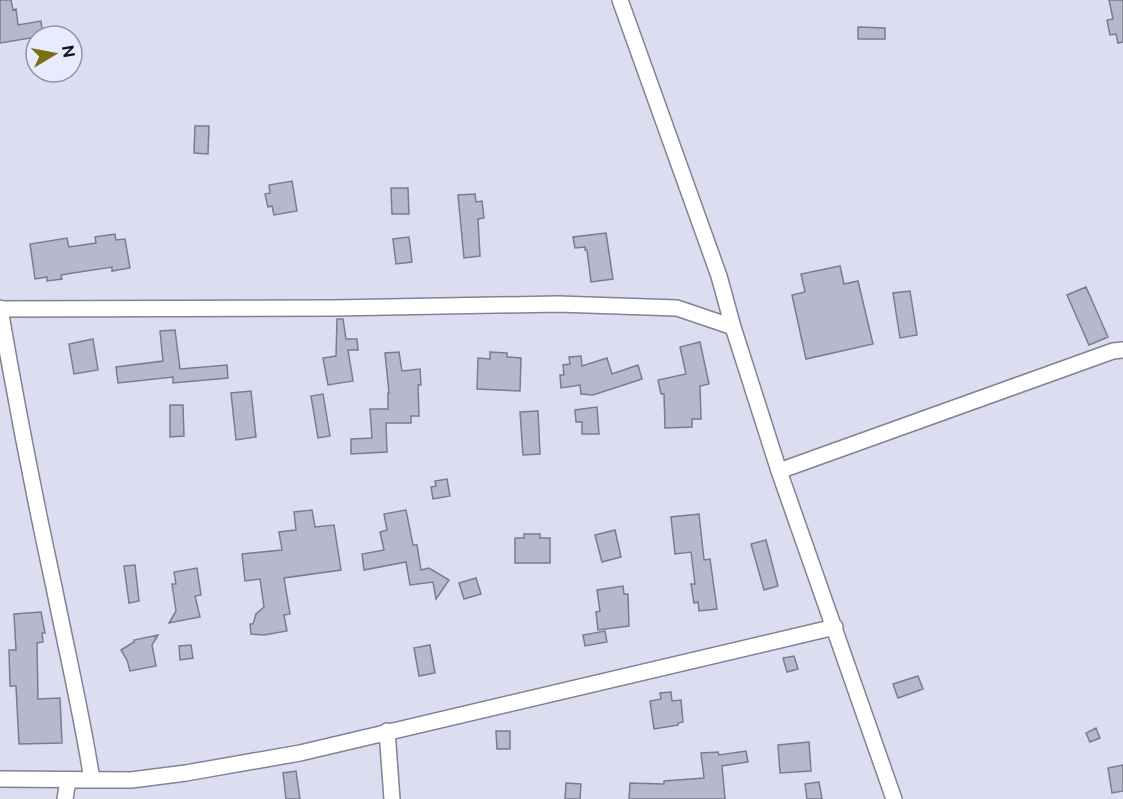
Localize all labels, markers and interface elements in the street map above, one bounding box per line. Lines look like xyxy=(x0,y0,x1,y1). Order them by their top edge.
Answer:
north arrow xyxy=(24,24,84,84)
text: N xyxy=(58,44,79,59)

